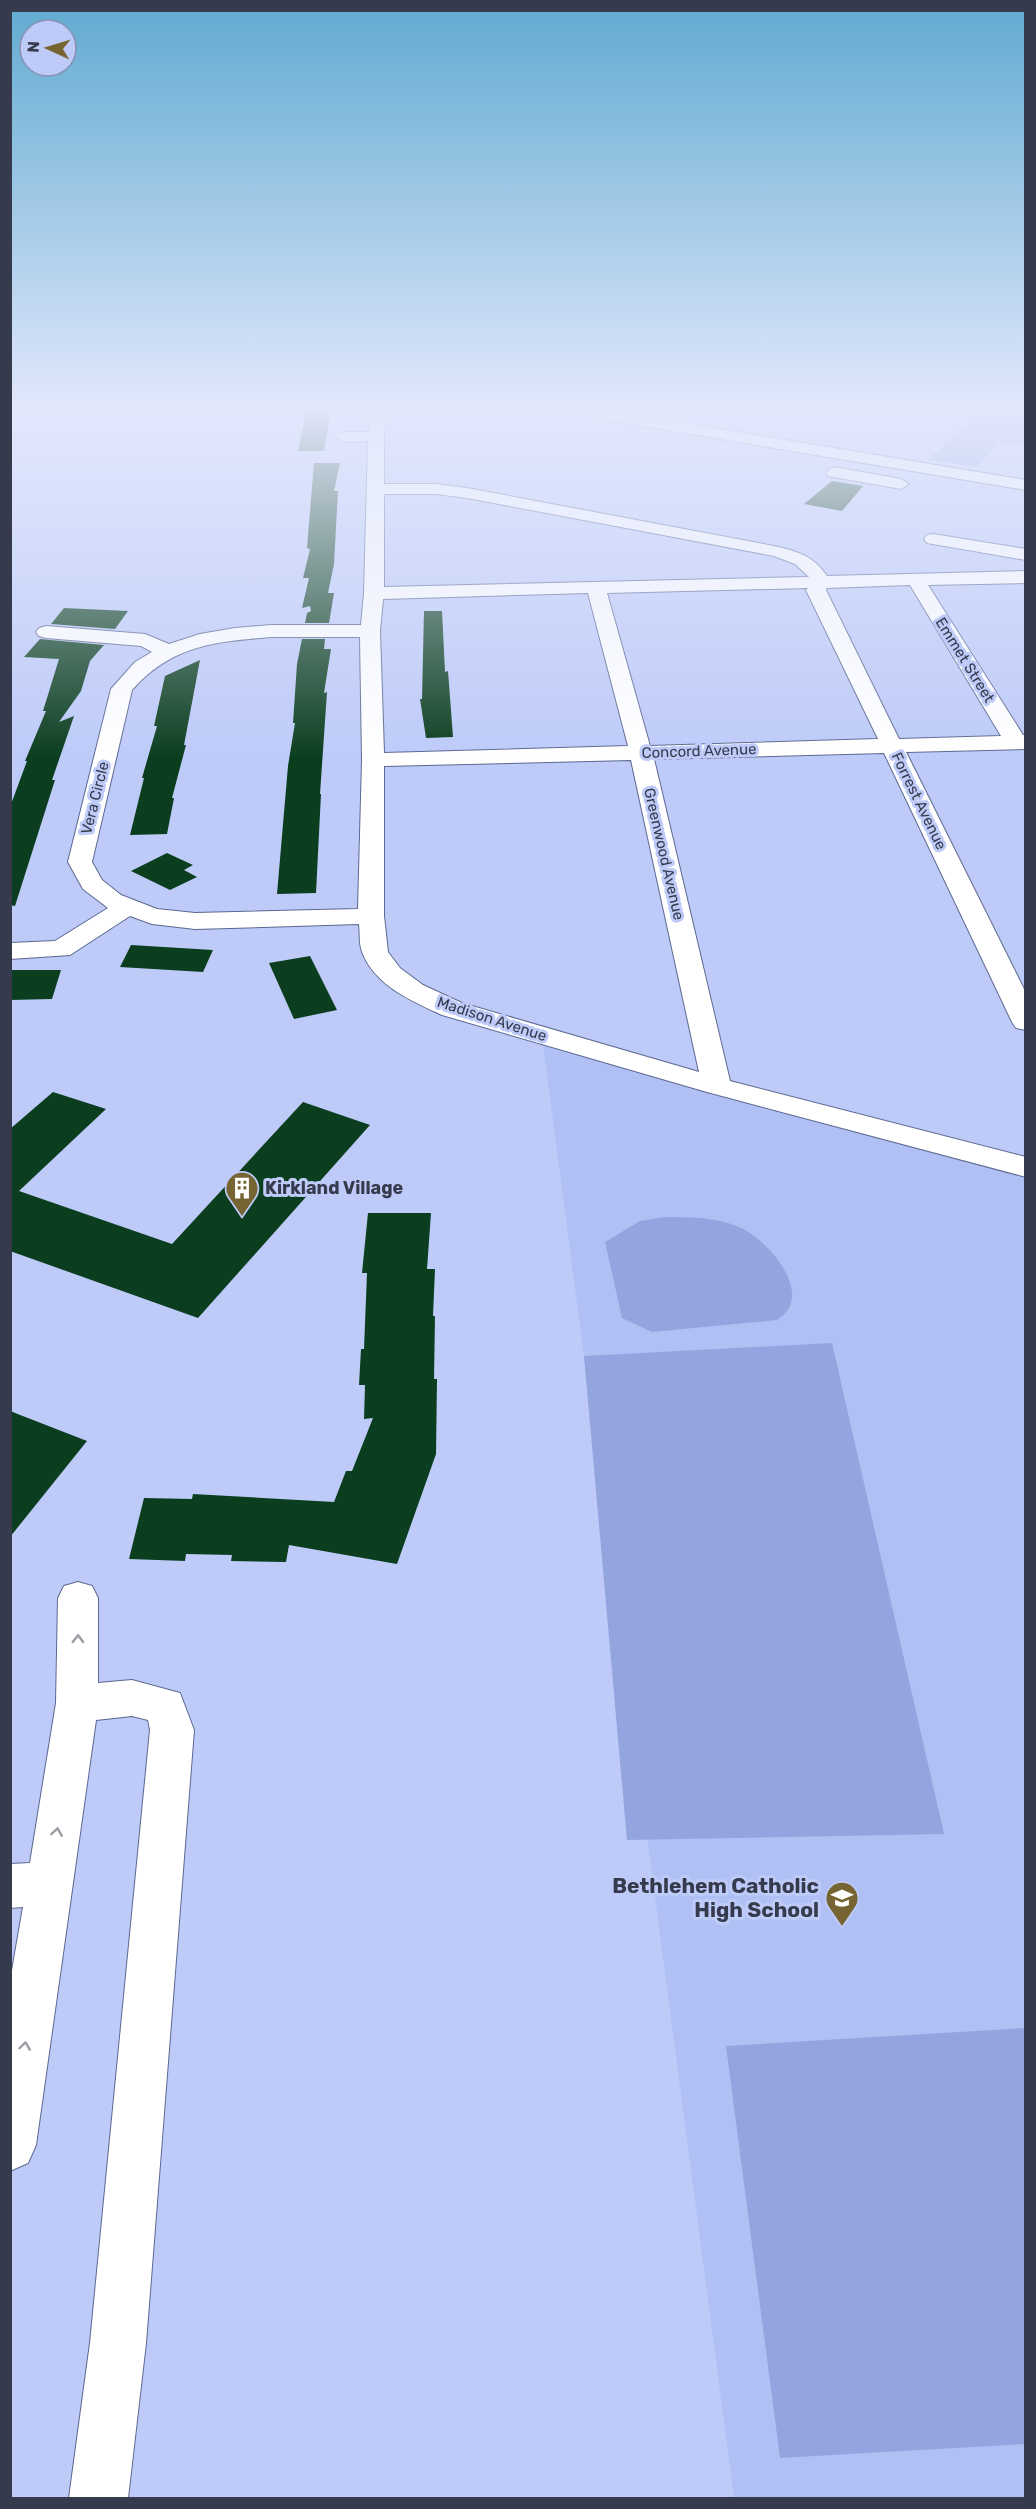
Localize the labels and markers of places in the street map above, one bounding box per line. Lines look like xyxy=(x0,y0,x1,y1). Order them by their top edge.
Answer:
building icon: Kirkland Village xyxy=(224,1170,260,1217)
place label: Kirkland Village xyxy=(265,1177,404,1199)
place label: Bethlehem Catholic High School xyxy=(612,1873,819,1922)
school or university icon: Bethlehem Catholic High School xyxy=(824,1880,860,1927)

